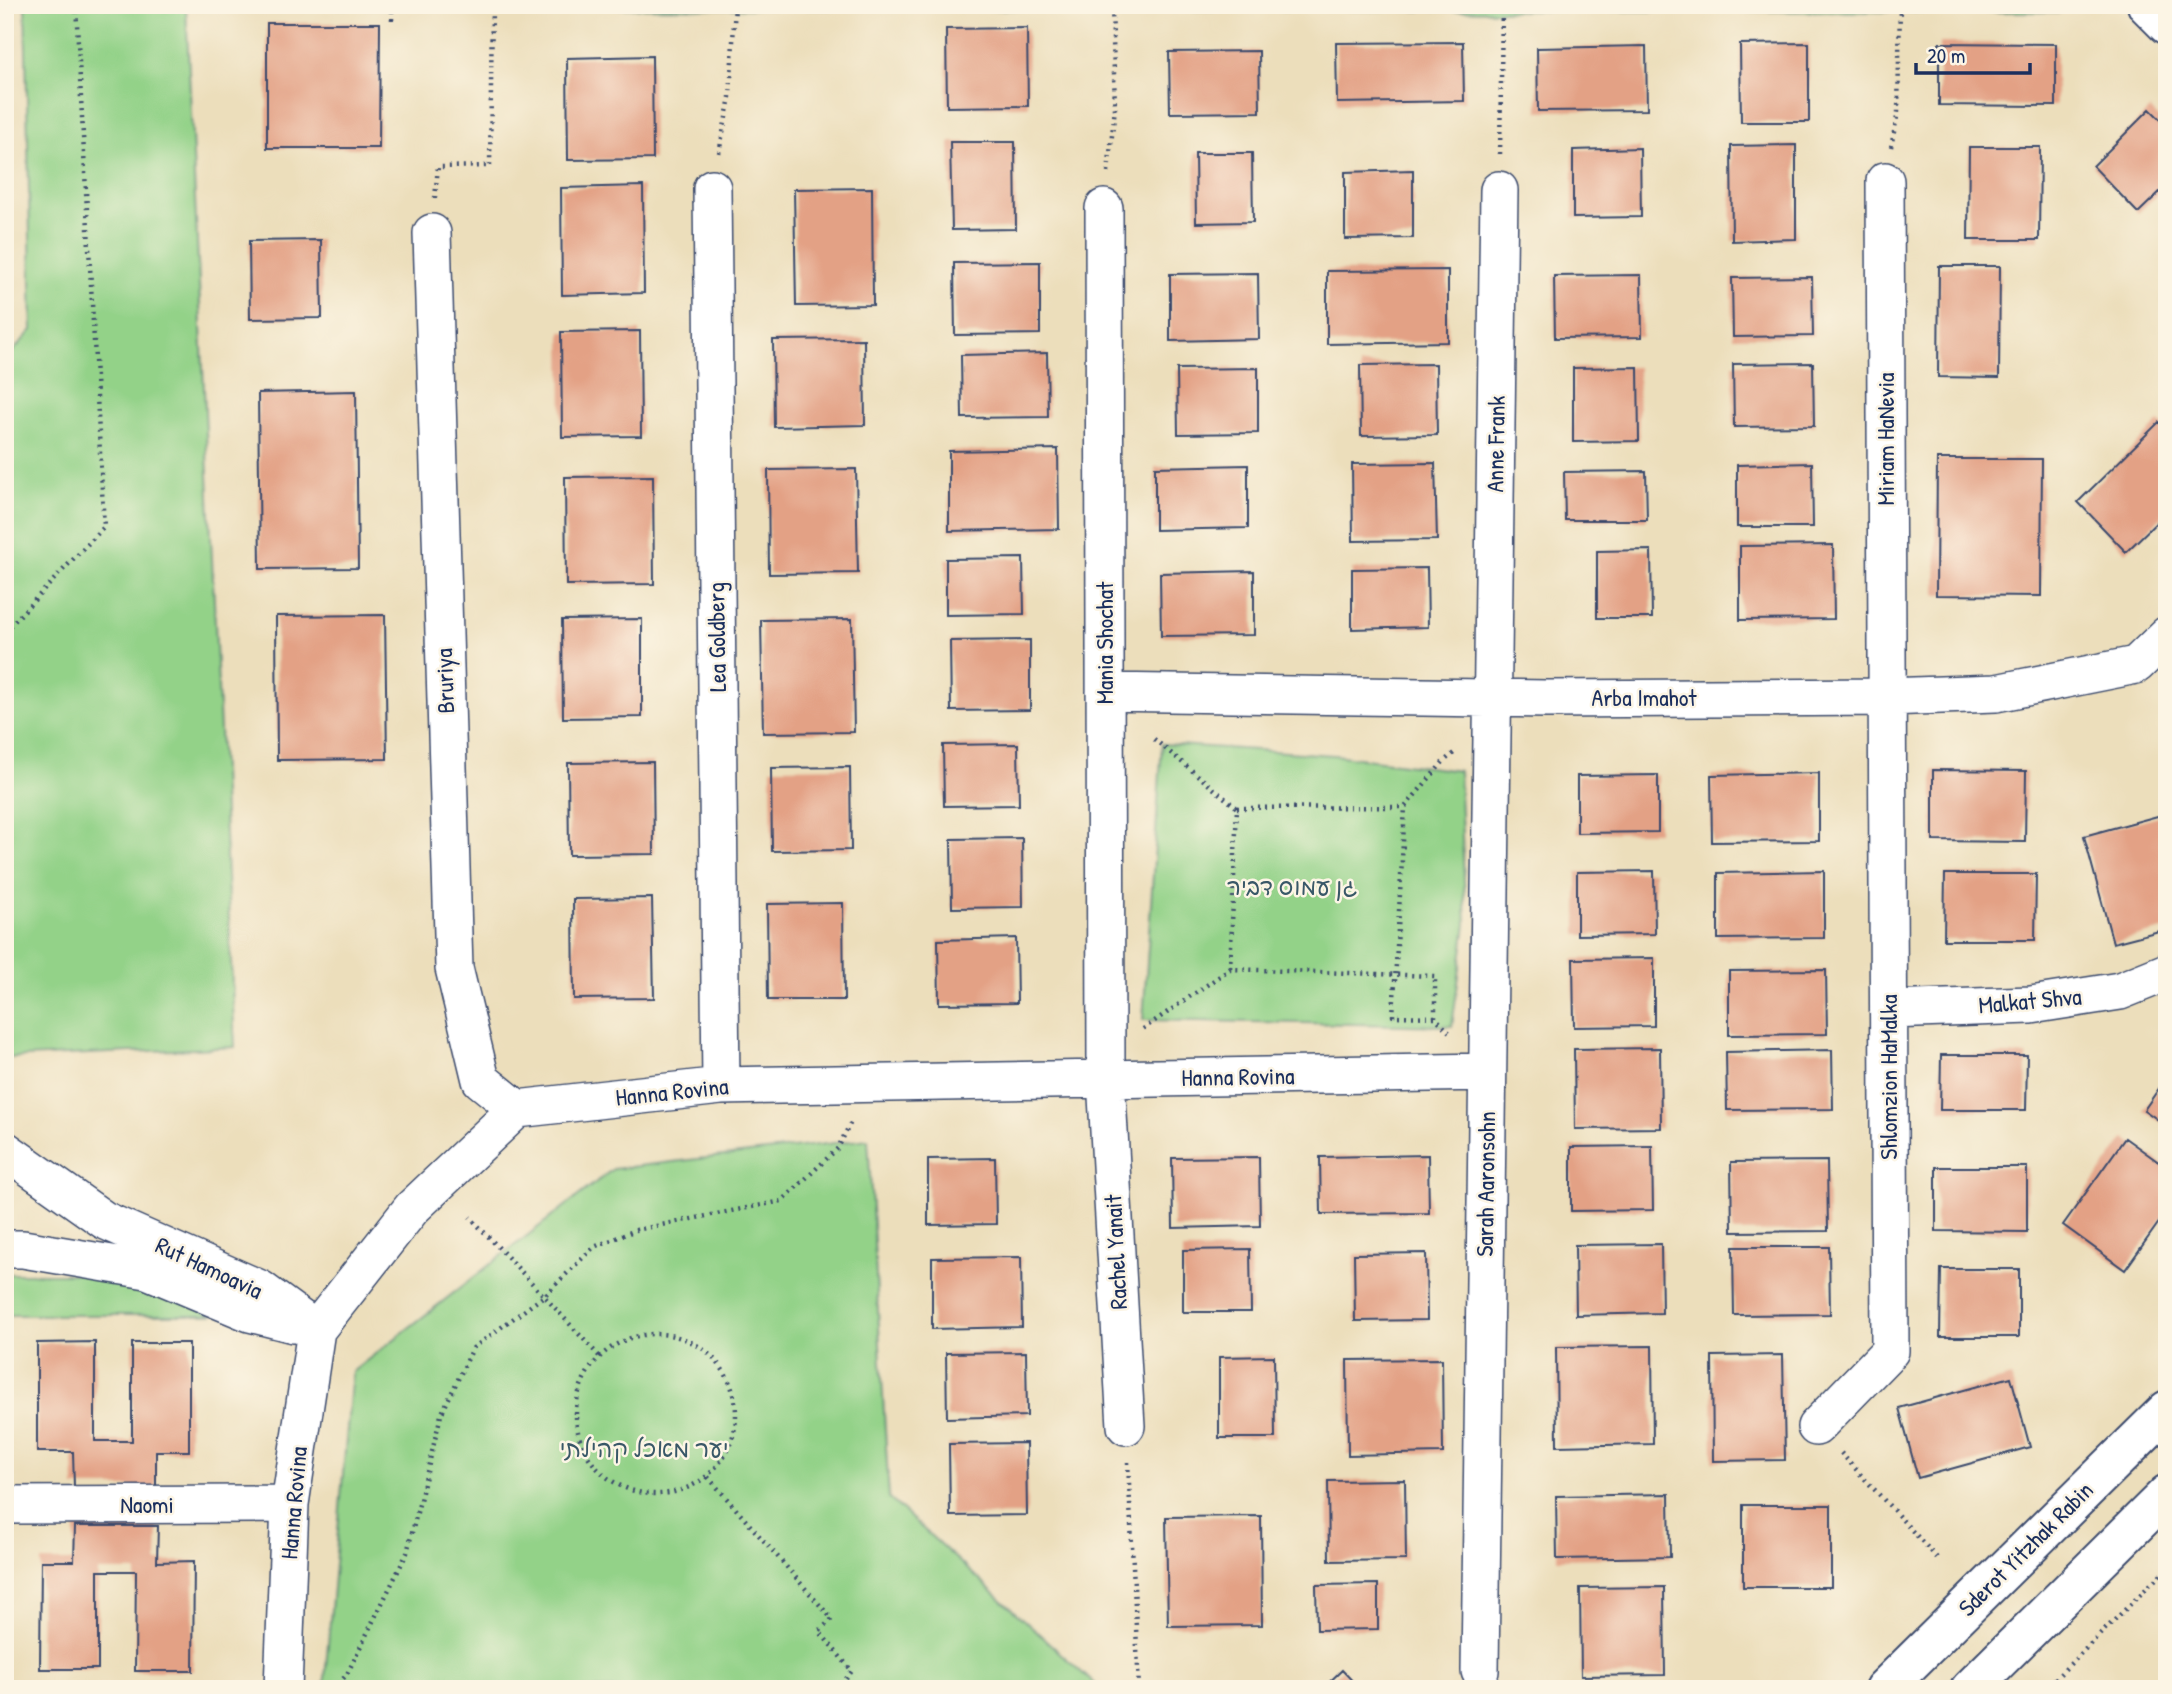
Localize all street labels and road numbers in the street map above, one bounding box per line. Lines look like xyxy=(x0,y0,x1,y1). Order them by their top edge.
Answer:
street label: Miriam HaNevia xyxy=(1869,373,1901,505)
street label: Anne Frank xyxy=(1478,395,1512,493)
street label: Mania Shochat xyxy=(1088,581,1120,704)
street label: Lea Goldberg xyxy=(699,582,733,692)
street label: Bruriya xyxy=(427,648,461,714)
street label: Arba Imahot xyxy=(1591,681,1697,713)
street label: Malkat Shva xyxy=(1977,980,2083,1020)
street label: Shlomzion HaMalka xyxy=(1872,994,1904,1160)
street label: Hanna Rovina xyxy=(1181,1059,1295,1093)
street label: Hanna Rovina xyxy=(614,1069,730,1113)
street label: Sarah Aaronsohn xyxy=(1468,1111,1502,1257)
street label: Rachel Yanait xyxy=(1096,1193,1134,1310)
street label: Rut Hamoavia xyxy=(151,1228,268,1306)
street label: Hanna Rovina xyxy=(272,1445,314,1561)
street label: Sderot Yitzhak Rabin xyxy=(1951,1474,2100,1623)
street label: Naomi xyxy=(120,1488,174,1520)

